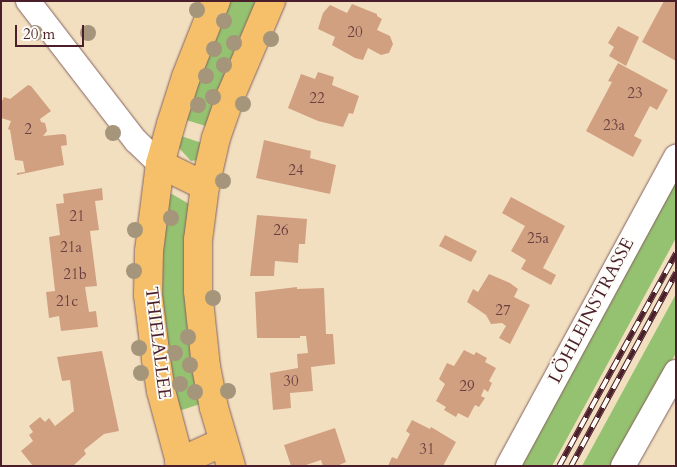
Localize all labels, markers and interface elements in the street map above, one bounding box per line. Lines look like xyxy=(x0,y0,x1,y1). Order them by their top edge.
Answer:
scale bar xyxy=(18,15,86,47)
text: 20 m xyxy=(23,24,55,44)
house number: 20 xyxy=(347,24,363,42)
house number: 23 xyxy=(627,85,643,103)
house number: 22 xyxy=(309,90,325,108)
house number: 23a xyxy=(603,117,625,135)
house number: 2 xyxy=(24,121,32,139)
house number: 24 xyxy=(288,162,304,180)
house number: 21 xyxy=(69,208,85,226)
house number: 26 xyxy=(273,222,289,240)
house number: 25a xyxy=(527,230,549,248)
street label: LÖHLEINSTRASSE xyxy=(545,235,639,387)
house number: 21a xyxy=(60,239,82,257)
house number: 21b xyxy=(63,266,87,284)
street label: THIELALLEE xyxy=(139,286,175,400)
house number: 21c xyxy=(56,293,78,311)
house number: 27 xyxy=(495,302,511,320)
house number: 30 xyxy=(283,373,299,391)
house number: 29 xyxy=(459,378,475,396)
house number: 31 xyxy=(419,441,435,459)

